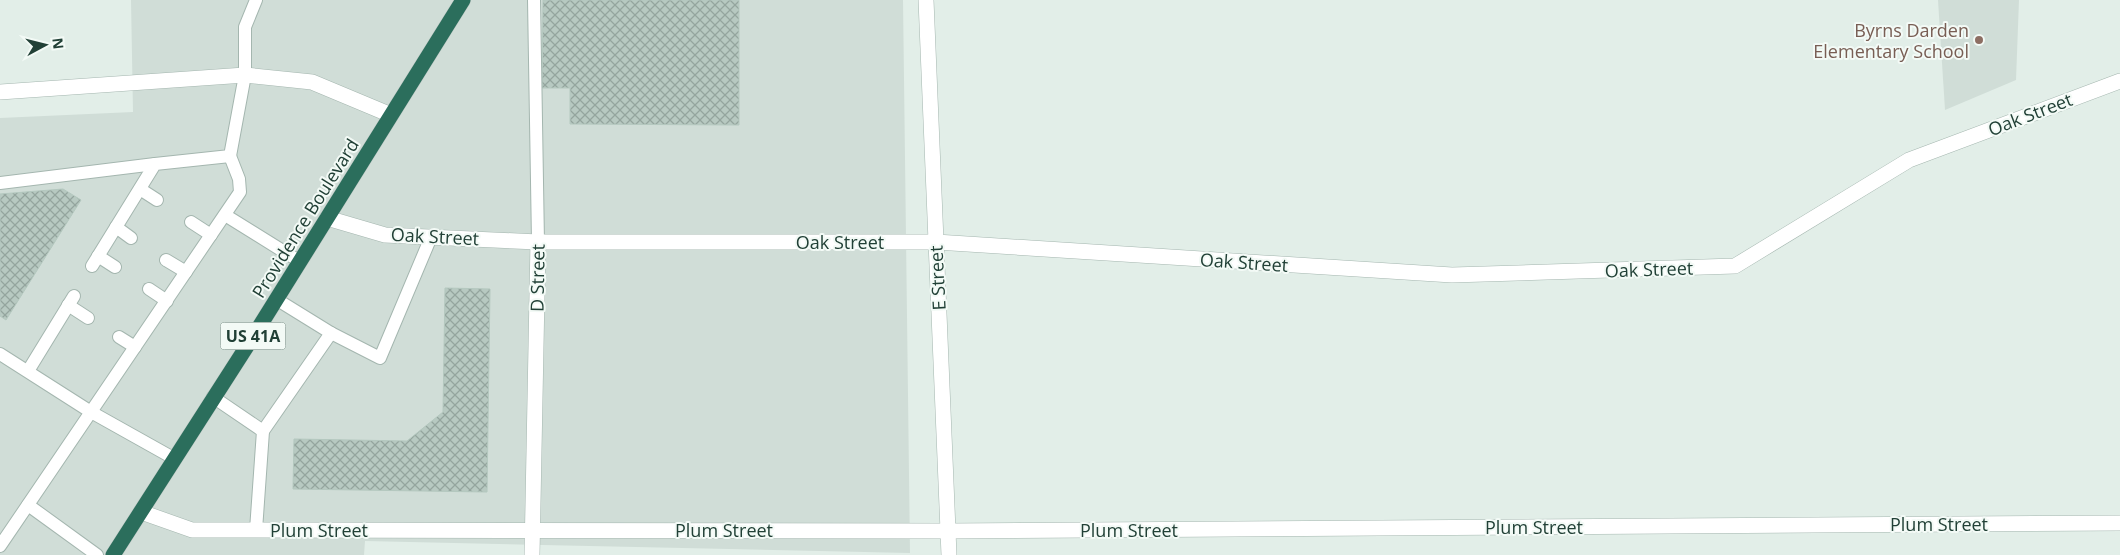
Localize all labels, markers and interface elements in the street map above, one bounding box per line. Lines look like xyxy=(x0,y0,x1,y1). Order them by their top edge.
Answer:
place label: Byrns Darden Elementary School xyxy=(1813,18,1969,63)
north arrow xyxy=(20,20,70,70)
marker: Byrns Darden Elementary School xyxy=(1973,34,1985,46)
text: N xyxy=(48,37,69,50)
street label: Oak Street xyxy=(1984,87,2076,141)
street label: Providence Boulevard xyxy=(246,134,364,302)
street label: Oak Street xyxy=(390,222,480,250)
street label: Oak Street xyxy=(796,230,884,254)
street label: D Street xyxy=(524,244,550,312)
street label: E Street xyxy=(923,245,951,311)
street label: Oak Street xyxy=(1199,247,1289,277)
street label: Oak Street xyxy=(1604,255,1694,283)
road number: US 41A xyxy=(220,322,286,350)
street label: Plum Street xyxy=(1890,512,1988,536)
street label: Plum Street xyxy=(1485,515,1583,539)
street label: Plum Street xyxy=(270,518,368,542)
street label: Plum Street xyxy=(675,518,773,542)
street label: Plum Street xyxy=(1080,518,1178,542)

